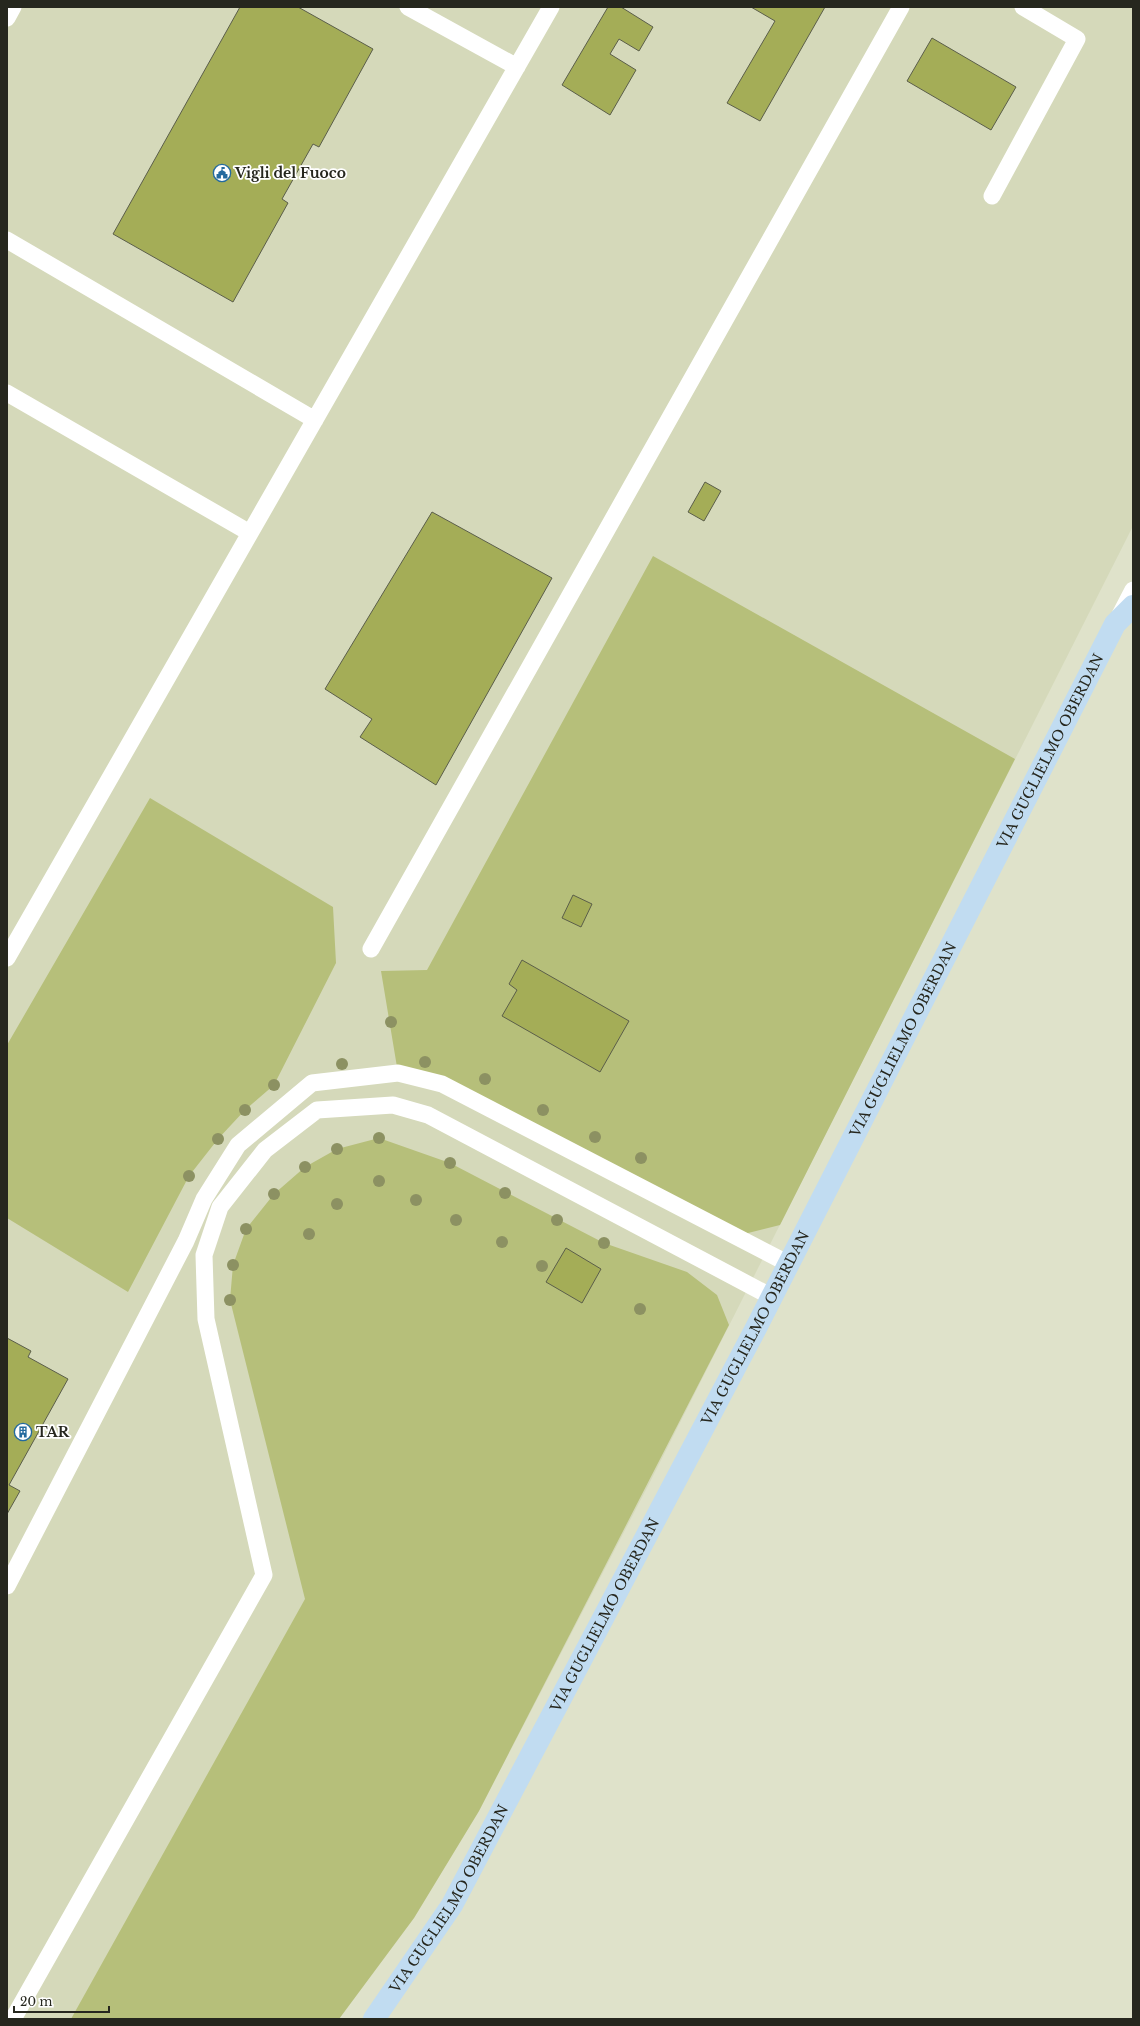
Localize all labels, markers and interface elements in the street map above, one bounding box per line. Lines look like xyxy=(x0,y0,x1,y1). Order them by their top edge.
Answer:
public building icon: Vigli del Fuoco xyxy=(212,163,232,183)
place label: Vigli del Fuoco xyxy=(234,164,346,182)
street label: VIA GUGLIELMO OBERDAN xyxy=(993,650,1108,852)
street label: VIA GUGLIELMO OBERDAN xyxy=(845,939,960,1141)
street label: VIA GUGLIELMO OBERDAN xyxy=(697,1227,813,1429)
building icon: TAR xyxy=(13,1422,33,1442)
place label: TAR xyxy=(36,1423,70,1441)
street label: VIA GUGLIELMO OBERDAN xyxy=(546,1515,663,1716)
street label: VIA GUGLIELMO OBERDAN xyxy=(385,1801,512,1997)
scale bar xyxy=(14,1988,109,2014)
text: 20 m xyxy=(20,1994,52,2009)

